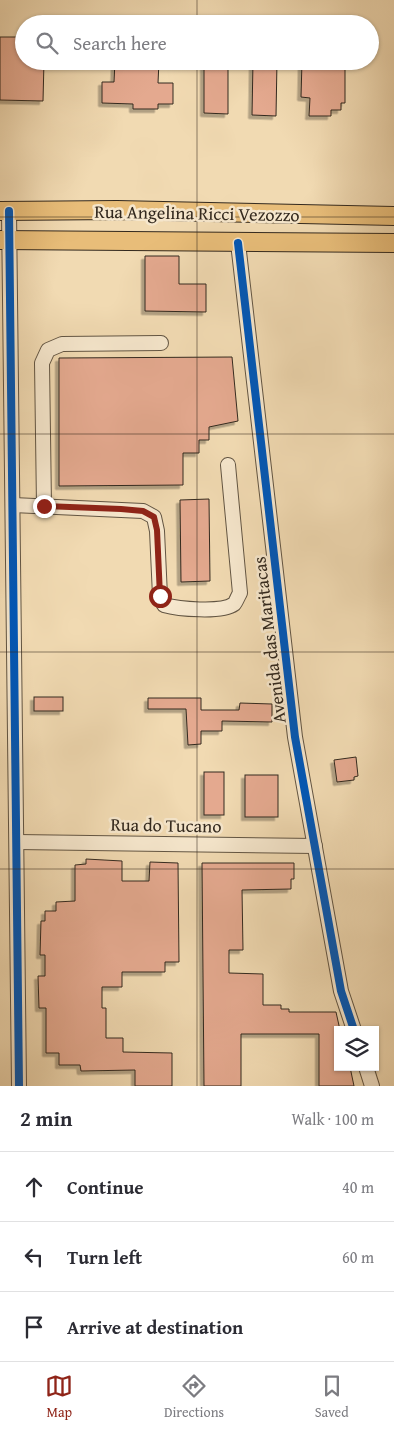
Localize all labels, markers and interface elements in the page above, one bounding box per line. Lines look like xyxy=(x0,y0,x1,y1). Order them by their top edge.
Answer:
search box xyxy=(15,15,379,70)
icon: search xyxy=(33,29,61,57)
text: Search here xyxy=(73,29,167,57)
street label: Rua Angelina Ricci Vezozzo xyxy=(94,198,300,228)
route end xyxy=(33,495,56,518)
street label: Avenida das Maritacas xyxy=(245,555,293,725)
route start xyxy=(149,585,172,608)
street label: Rua do Tucano xyxy=(110,811,222,839)
map controls xyxy=(334,1026,379,1071)
button: layers xyxy=(334,1026,379,1071)
text: 2 min xyxy=(20,1103,72,1134)
text: Walk · 100 m xyxy=(291,1107,374,1131)
icon: ahead xyxy=(20,1173,48,1201)
text: Continue xyxy=(67,1173,144,1201)
text: 40 m xyxy=(342,1175,374,1199)
icon: left xyxy=(20,1243,48,1271)
text: Turn left xyxy=(67,1243,142,1271)
text: 60 m xyxy=(342,1245,374,1269)
icon: arrive xyxy=(20,1313,48,1341)
text: Arrive at destination xyxy=(67,1313,243,1341)
tab: Map xyxy=(45,1372,73,1422)
tab: Directions xyxy=(164,1372,224,1422)
tab: Saved xyxy=(315,1372,349,1422)

